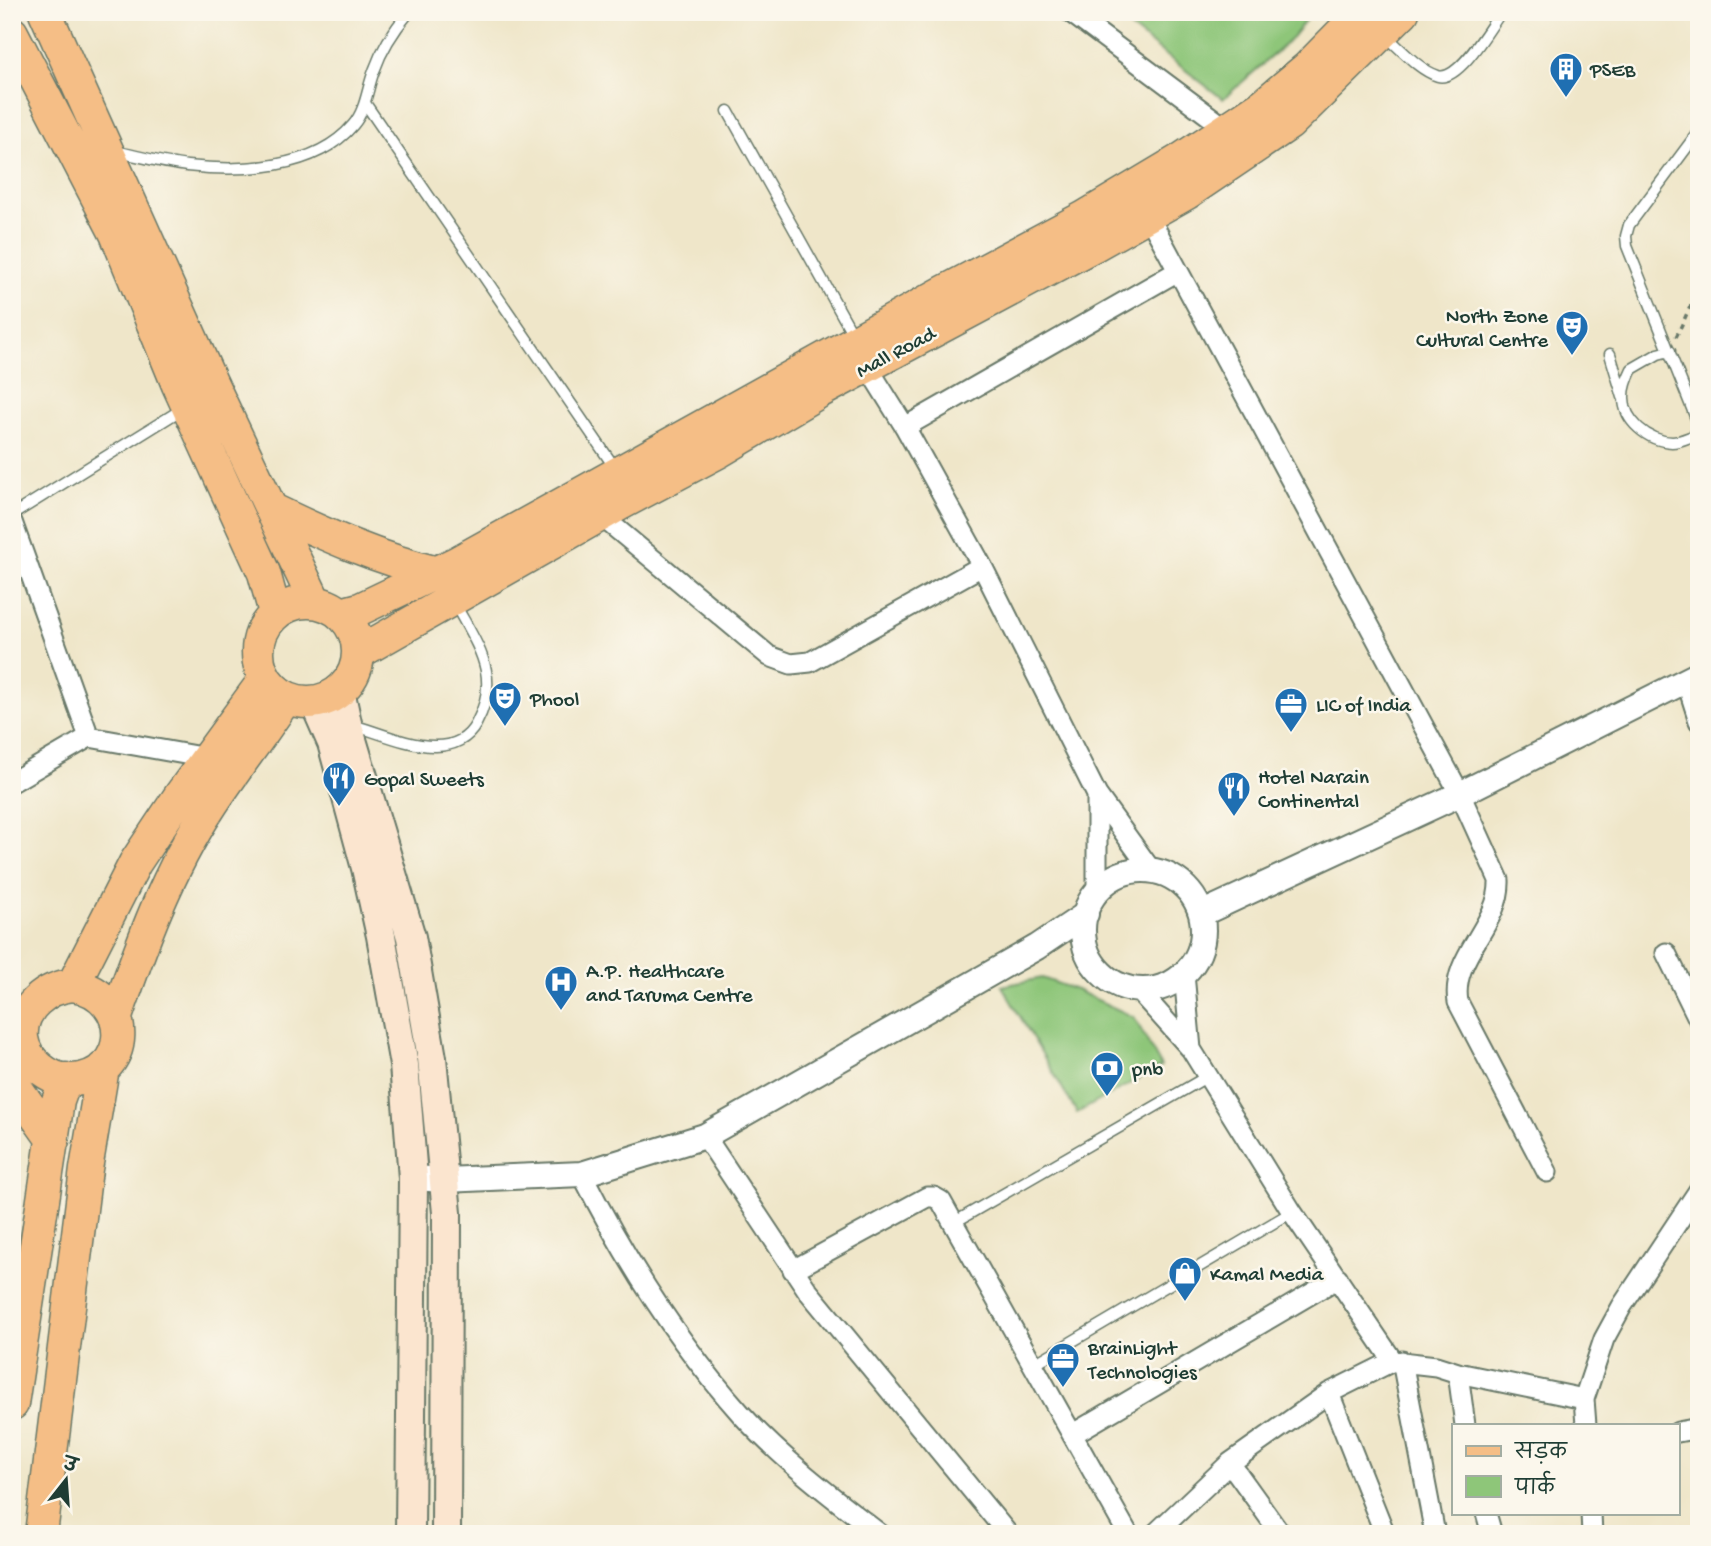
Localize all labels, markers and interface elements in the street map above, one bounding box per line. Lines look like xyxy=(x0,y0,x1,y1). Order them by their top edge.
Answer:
building icon: PSEB xyxy=(1547,50,1585,99)
place label: PSEB xyxy=(1589,60,1636,85)
place label: North Zone Cultural Centre xyxy=(1416,306,1549,355)
theatre icon: North Zone Cultural Centre xyxy=(1553,308,1591,357)
street label: Mall Road xyxy=(853,322,942,385)
theatre icon: Phool xyxy=(486,679,524,728)
office icon: LIC of India xyxy=(1272,685,1310,734)
place label: Phool xyxy=(529,689,579,714)
place label: LIC of India xyxy=(1316,695,1412,720)
restaurant icon: Gopal Sweets xyxy=(320,759,358,808)
place label: Hotel Narain Continental xyxy=(1258,767,1369,816)
place label: Gopal Sweets xyxy=(364,769,485,794)
restaurant icon: Hotel Narain Continental xyxy=(1215,769,1253,818)
place label: A.P. Healthcare and Taruma Centre xyxy=(586,961,754,1010)
hospital icon: A.P. Healthcare and Taruma Centre xyxy=(542,963,580,1012)
bank icon: pnb xyxy=(1088,1049,1126,1098)
place label: pnb xyxy=(1131,1059,1163,1084)
shop icon: Kamal Media xyxy=(1166,1254,1204,1303)
place label: Kamal Media xyxy=(1210,1264,1325,1289)
place label: BrainLight Technologies xyxy=(1087,1338,1198,1387)
office icon: BrainLight Technologies xyxy=(1044,1340,1082,1389)
legend xyxy=(1452,1424,1680,1514)
text: सड़क xyxy=(1514,1442,1568,1467)
north arrow xyxy=(32,1444,102,1514)
text: उ xyxy=(59,1454,82,1481)
text: पार्क xyxy=(1514,1470,1556,1503)

